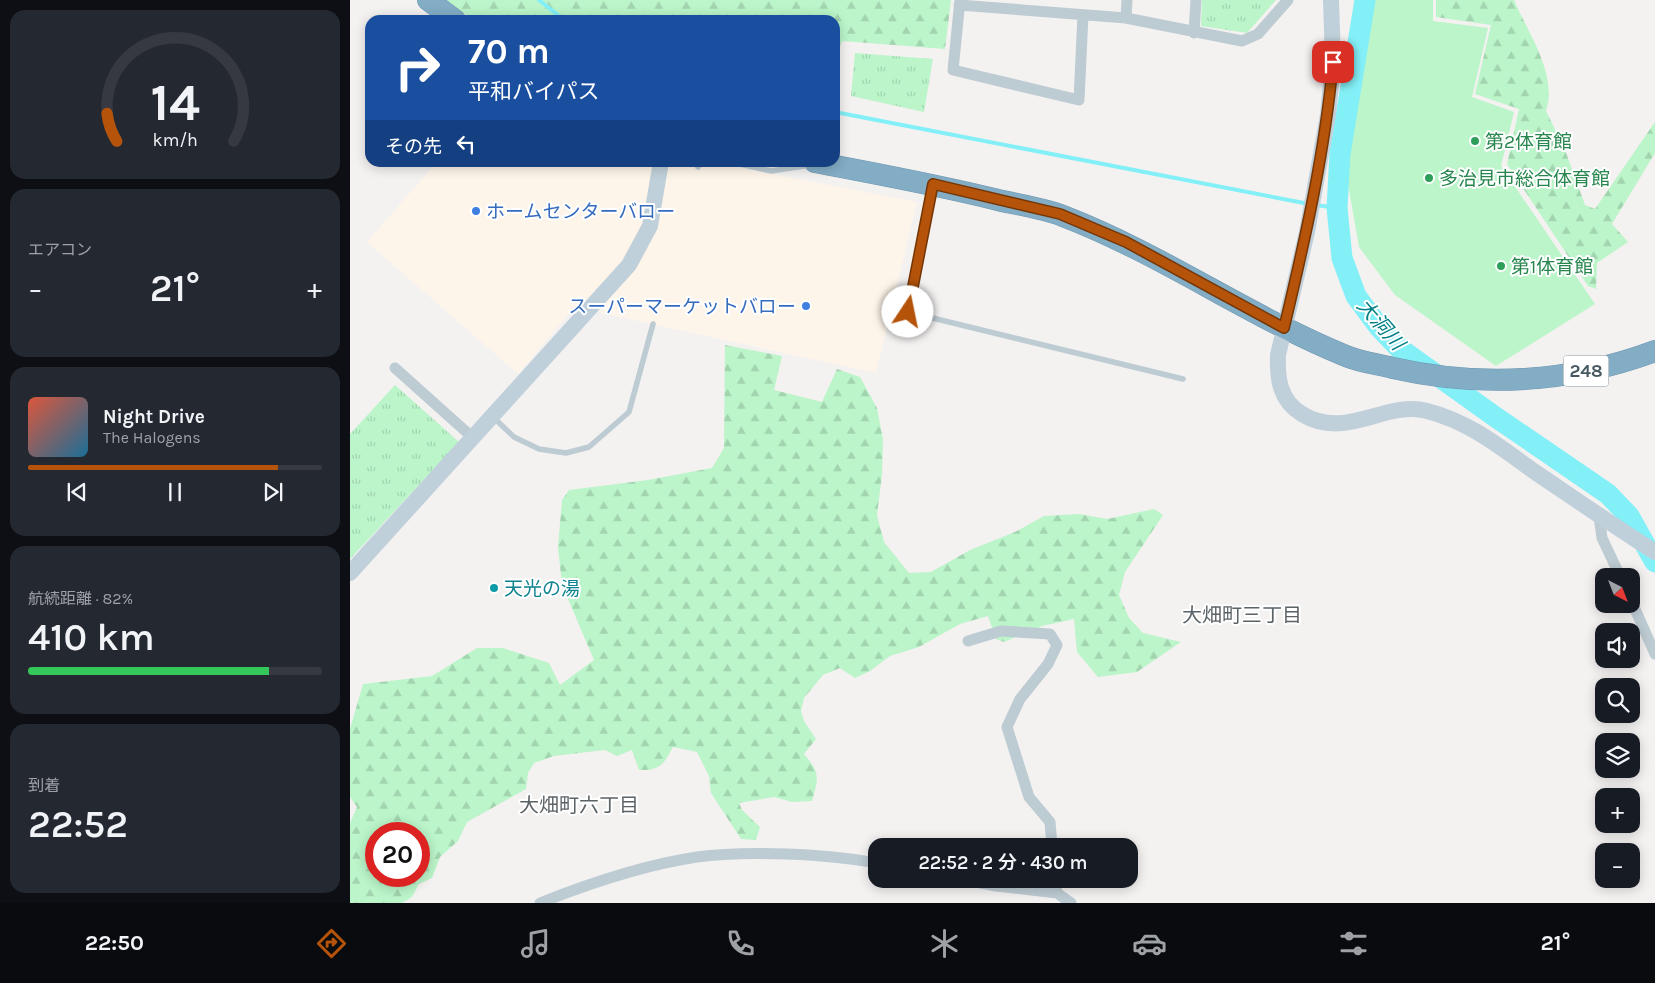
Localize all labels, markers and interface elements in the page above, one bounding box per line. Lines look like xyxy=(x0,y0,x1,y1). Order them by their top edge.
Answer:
text: 70 m xyxy=(468,31,550,72)
icon: right xyxy=(385,35,450,100)
pin xyxy=(1312,41,1354,83)
icon: arrive xyxy=(1319,48,1347,76)
text: 14 xyxy=(150,72,200,133)
text: 平和バイパス xyxy=(468,79,600,105)
text: km/h xyxy=(152,130,198,151)
icon: left xyxy=(452,130,480,158)
place label: 第2体育館 xyxy=(1485,131,1572,153)
marker: 第2体育館 xyxy=(1469,135,1481,147)
text: その先 xyxy=(385,136,442,158)
place label: 多治見市総合体育館 xyxy=(1439,168,1610,190)
marker: 多治見市総合体育館 xyxy=(1423,172,1435,184)
place label: ホームセンターバロー xyxy=(486,201,675,223)
marker: ホームセンターバロー xyxy=(470,205,482,217)
text: エアコン xyxy=(28,240,92,259)
place label: 第1体育館 xyxy=(1511,256,1593,278)
marker: 第1体育館 xyxy=(1495,260,1507,272)
text: 21° xyxy=(150,266,200,311)
text: − xyxy=(28,272,43,305)
text: + xyxy=(307,272,322,305)
position arrow xyxy=(881,285,933,337)
water label: 大洞川 xyxy=(1352,294,1410,356)
place label: スーパーマーケットバロー xyxy=(568,296,796,318)
marker: スーパーマーケットバロー xyxy=(800,300,812,312)
road number: 248 xyxy=(1564,356,1608,386)
text: Night Drive xyxy=(103,406,205,428)
text: The Halogens xyxy=(103,428,201,447)
icon: previous xyxy=(63,478,91,506)
icon: pause xyxy=(161,478,189,506)
icon: next xyxy=(259,478,287,506)
north arrow xyxy=(1595,568,1640,612)
map controls xyxy=(1595,568,1640,888)
place label: 天光の湯 xyxy=(504,578,580,600)
marker: 天光の湯 xyxy=(488,582,500,594)
text: 航続距離 · 82% xyxy=(28,589,133,608)
district label: 大畑町三丁目 xyxy=(1182,604,1302,627)
text: 410 km xyxy=(28,615,155,660)
button: sound xyxy=(1595,623,1640,668)
button: search xyxy=(1595,678,1640,723)
button: layers xyxy=(1595,733,1640,778)
text: 到着 xyxy=(28,776,60,795)
button: + xyxy=(1595,788,1640,833)
district label: 大畑町六丁目 xyxy=(519,794,639,817)
text: 22:52 xyxy=(28,802,128,847)
speed limit sign: 20 xyxy=(365,822,430,887)
button: − xyxy=(1595,843,1640,888)
text: 22:52 · 2 分 · 430 m xyxy=(918,852,1088,874)
icon: directions xyxy=(314,926,349,961)
icon: music xyxy=(518,926,553,961)
icon: phone xyxy=(723,926,758,961)
icon: climate xyxy=(927,926,962,961)
icon: car xyxy=(1132,926,1167,961)
icon: filters xyxy=(1336,926,1371,961)
text: 22:50 xyxy=(85,930,144,956)
text: 21° xyxy=(1541,930,1570,956)

